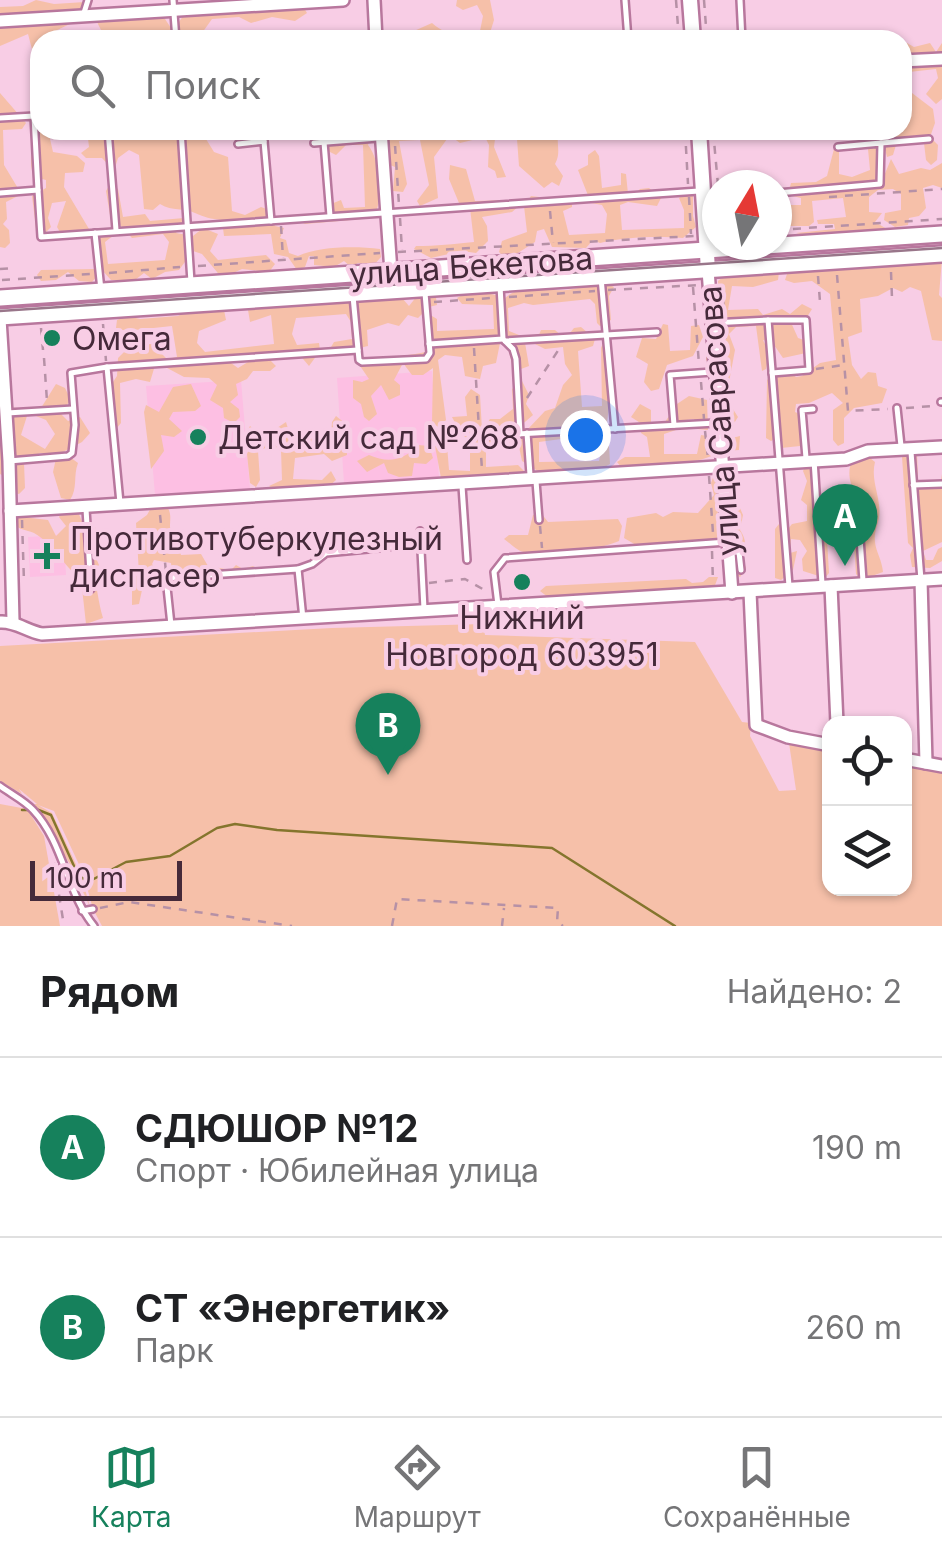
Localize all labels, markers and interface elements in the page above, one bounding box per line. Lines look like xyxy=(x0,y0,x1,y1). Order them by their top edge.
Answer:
search box xyxy=(30,30,912,140)
icon: search xyxy=(65,58,120,113)
text: Поиск xyxy=(145,62,261,108)
north arrow xyxy=(702,170,792,260)
street label: улица Бекетова xyxy=(348,238,594,294)
street label: улица Саврасова xyxy=(690,285,748,557)
place label: Омега xyxy=(72,319,172,358)
marker: Омега xyxy=(41,327,63,349)
your location xyxy=(560,410,611,461)
place label: Детский сад №268 xyxy=(218,418,519,457)
marker: Детский сад №268 xyxy=(187,426,209,448)
pin: A xyxy=(812,484,878,566)
place label: Противотуберкулезный диспасер xyxy=(70,519,443,595)
marker: Противотуберкулезный диспасер xyxy=(34,543,60,569)
marker: Нижний Новгород 603951 xyxy=(511,571,533,593)
place label: Нижний Новгород 603951 xyxy=(385,598,659,674)
pin: B xyxy=(356,692,420,775)
map controls xyxy=(822,716,912,896)
button: locate xyxy=(822,716,912,806)
button: layers xyxy=(822,806,912,896)
scale bar xyxy=(30,856,182,900)
text: 100 m xyxy=(45,861,124,895)
text: Рядом xyxy=(40,966,179,1017)
text: Найдено: 2 xyxy=(727,972,902,1011)
text: СДЮШОР №12 xyxy=(135,1105,418,1151)
text: A xyxy=(61,1128,84,1167)
text: 190 m xyxy=(812,1128,902,1167)
text: Спорт · Юбилейная улица xyxy=(135,1151,539,1190)
text: СТ «Энергетик» xyxy=(135,1285,450,1331)
text: B xyxy=(62,1308,83,1347)
text: 260 m xyxy=(805,1308,902,1347)
text: Парк xyxy=(135,1331,214,1370)
tab: Карта xyxy=(91,1440,172,1534)
tab: Маршрут xyxy=(354,1440,481,1534)
tab: Сохранённые xyxy=(663,1440,851,1534)

